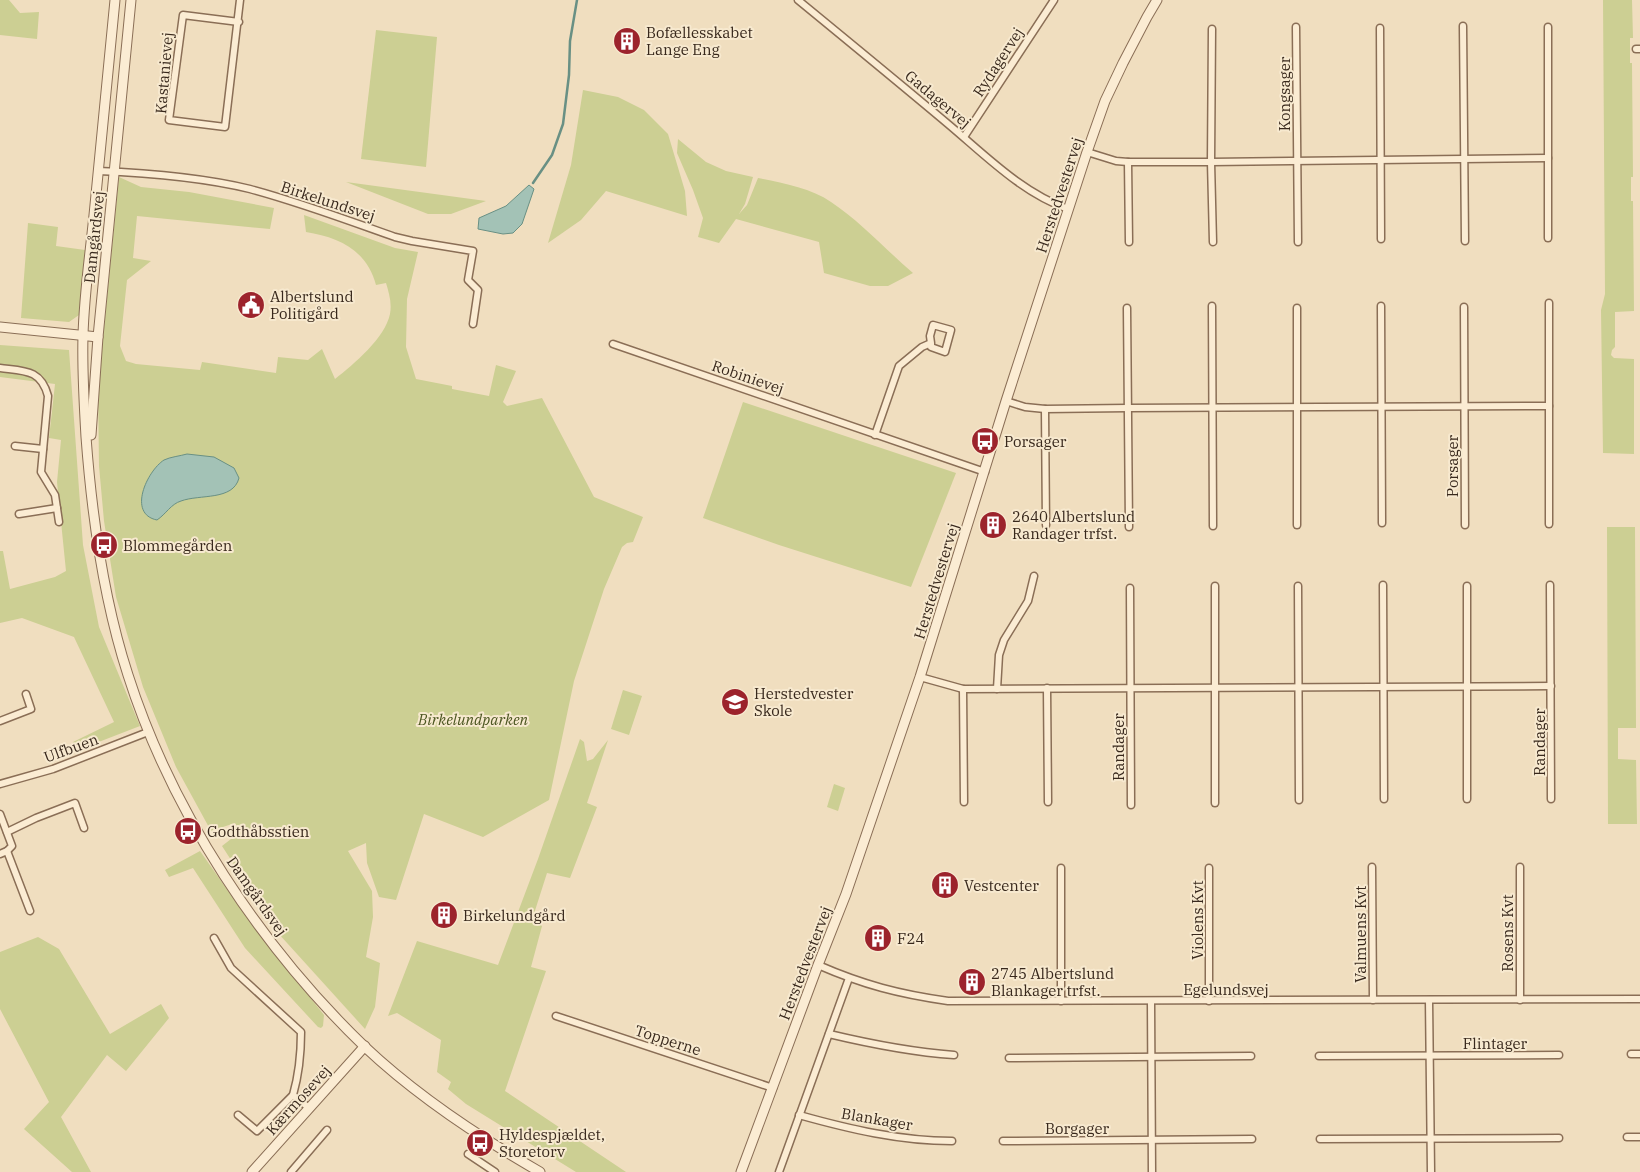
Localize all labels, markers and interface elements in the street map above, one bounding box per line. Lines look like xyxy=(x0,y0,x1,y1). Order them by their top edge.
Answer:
place label: Bofællesskabet Lange Eng xyxy=(646,23,753,59)
street label: Rydagervej xyxy=(969,24,1027,100)
building icon: Bofællesskabet Lange Eng xyxy=(612,26,642,56)
street label: Kastanievej xyxy=(151,31,177,115)
street label: Kongsager xyxy=(1275,56,1294,131)
street label: Gadagervej xyxy=(901,66,975,132)
street label: Herstedvestervej xyxy=(1031,135,1087,255)
street label: Birkelundsvej xyxy=(278,177,378,225)
street label: Damgårdsvej xyxy=(80,190,108,284)
place label: Albertslund Politigård xyxy=(270,287,354,323)
public building icon: Albertslund Politigård xyxy=(236,290,266,320)
street label: Robinievej xyxy=(710,356,786,398)
bus stop icon: Porsager xyxy=(970,426,1000,456)
place label: Porsager xyxy=(1004,432,1067,451)
street label: Porsager xyxy=(1443,434,1462,497)
place label: 2640 Albertslund Randager trfst. xyxy=(1012,507,1135,543)
building icon: 2640 Albertslund Randager trfst. xyxy=(978,510,1008,540)
street label: Herstedvestervej xyxy=(909,521,963,641)
bus stop icon: Blommegården xyxy=(89,530,119,560)
place label: Blommegården xyxy=(123,536,233,555)
place label: Herstedvester Skole xyxy=(754,684,854,720)
school or university icon: Herstedvester Skole xyxy=(720,687,750,717)
street label: Randager xyxy=(1530,708,1549,776)
park label: Birkelundparken xyxy=(417,710,529,729)
street label: Randager xyxy=(1109,713,1128,781)
street label: Ulfbuen xyxy=(41,729,101,767)
bus stop icon: Godthåbsstien xyxy=(173,816,203,846)
place label: Godthåbsstien xyxy=(207,822,310,841)
street label: Damgårdsvej xyxy=(223,853,291,939)
building icon: Vestcenter xyxy=(930,870,960,900)
place label: Vestcenter xyxy=(964,876,1039,895)
street label: Violens Kvt xyxy=(1188,880,1207,960)
street label: Valmuens Kvt xyxy=(1351,885,1370,983)
street label: Rosens Kvt xyxy=(1498,894,1517,972)
building icon: Birkelundgård xyxy=(429,900,459,930)
street label: Herstedvestervej xyxy=(775,903,835,1023)
place label: Birkelundgård xyxy=(463,906,566,925)
building icon: F24 xyxy=(863,923,893,953)
place label: F24 xyxy=(897,929,924,948)
place label: 2745 Albertslund Blankager trfst. xyxy=(991,964,1114,1000)
building icon: 2745 Albertslund Blankager trfst. xyxy=(957,967,987,997)
street label: Egelundsvej xyxy=(1183,980,1269,999)
street label: Topperne xyxy=(633,1020,703,1060)
street label: Flintager xyxy=(1463,1034,1528,1053)
street label: Kærmosevej xyxy=(262,1061,334,1139)
street label: Blankager xyxy=(840,1103,914,1135)
street label: Borgager xyxy=(1045,1119,1109,1138)
place label: Hyldespjældet, Storetorv xyxy=(499,1125,605,1161)
bus stop icon: Hyldespjældet, Storetorv xyxy=(465,1128,495,1158)

